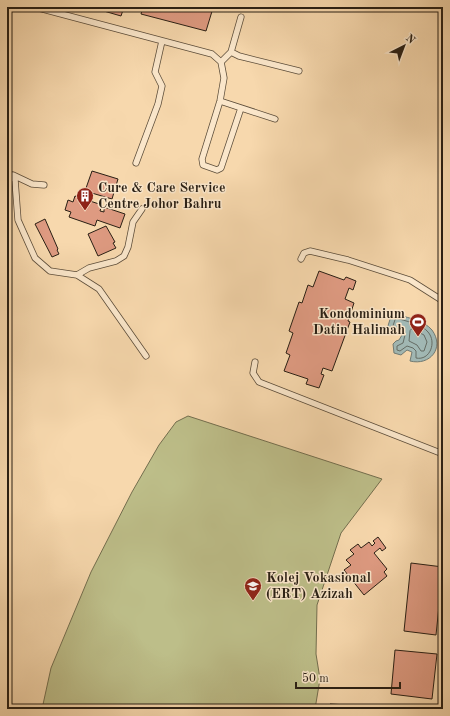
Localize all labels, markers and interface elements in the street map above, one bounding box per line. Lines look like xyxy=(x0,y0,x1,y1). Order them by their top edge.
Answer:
north arrow xyxy=(384,26,424,66)
text: N xyxy=(403,33,417,47)
place label: Cure & Care Service Centre Johor Bahru xyxy=(98,181,226,211)
building icon: Cure & Care Service Centre Johor Bahru xyxy=(75,186,95,211)
place label: Kondominium Datin Halimah xyxy=(313,307,405,337)
sports icon: Kondominium Datin Halimah xyxy=(408,312,428,337)
place label: Kolej Vokasional (ERT) Azizah xyxy=(266,571,371,601)
school or university icon: Kolej Vokasional (ERT) Azizah xyxy=(243,576,263,601)
scale bar xyxy=(296,664,400,690)
text: 50 m xyxy=(302,672,329,685)

